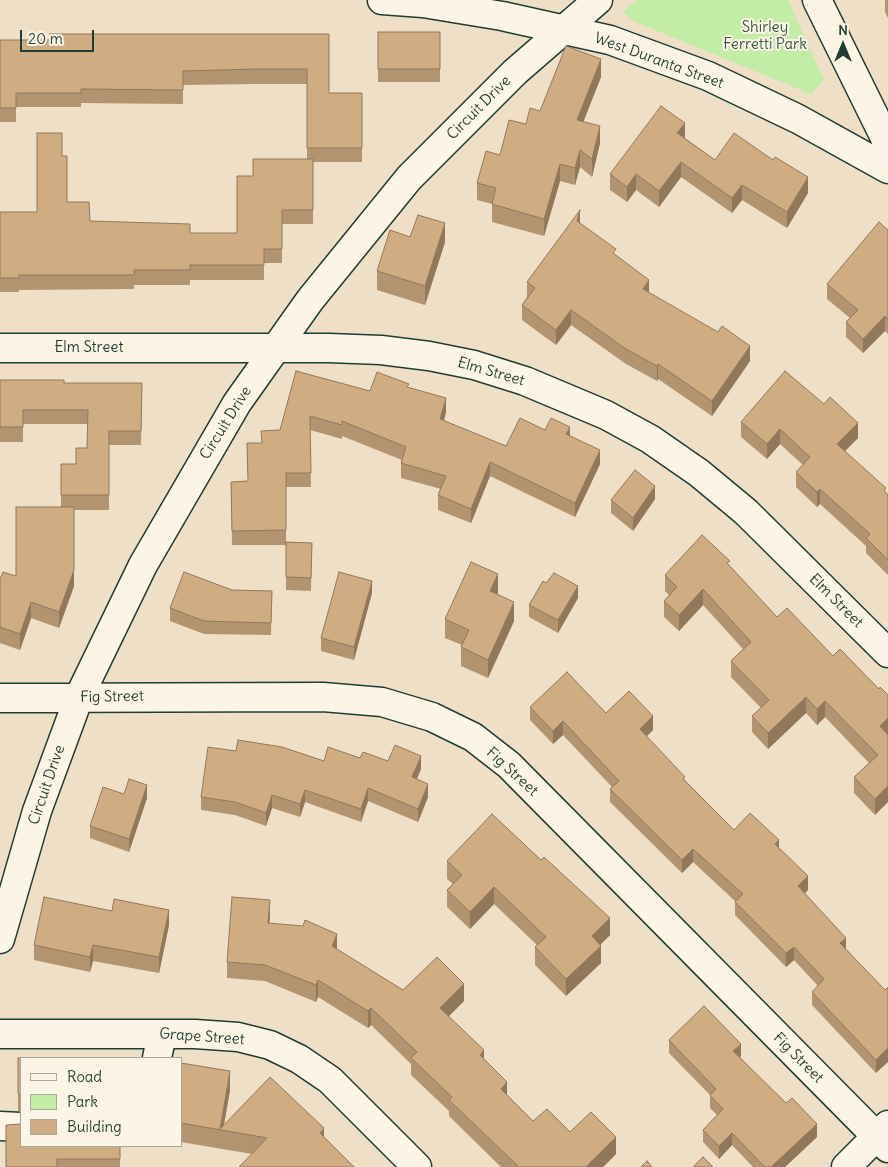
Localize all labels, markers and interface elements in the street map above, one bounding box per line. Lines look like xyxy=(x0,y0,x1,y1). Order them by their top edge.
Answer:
park label: Shirley Ferretti Park xyxy=(723,19,807,54)
scale bar xyxy=(22,20,96,52)
north arrow xyxy=(818,20,868,70)
text: N xyxy=(838,21,848,39)
text: 20 m xyxy=(28,29,63,48)
street label: West Duranta Street xyxy=(592,29,726,93)
street label: Circuit Drive xyxy=(443,72,515,144)
street label: Elm Street xyxy=(55,339,123,357)
street label: Elm Street xyxy=(455,354,527,390)
street label: Circuit Drive xyxy=(196,383,256,463)
street label: Elm Street xyxy=(805,570,867,632)
street label: Fig Street xyxy=(80,687,144,707)
street label: Circuit Drive xyxy=(25,743,69,827)
street label: Fig Street xyxy=(482,744,542,800)
street label: Grape Street xyxy=(159,1025,245,1049)
street label: Fig Street xyxy=(769,1029,827,1087)
legend xyxy=(20,1057,182,1147)
text: Road xyxy=(67,1067,102,1086)
text: Park xyxy=(67,1092,98,1111)
text: Building xyxy=(67,1117,122,1136)

